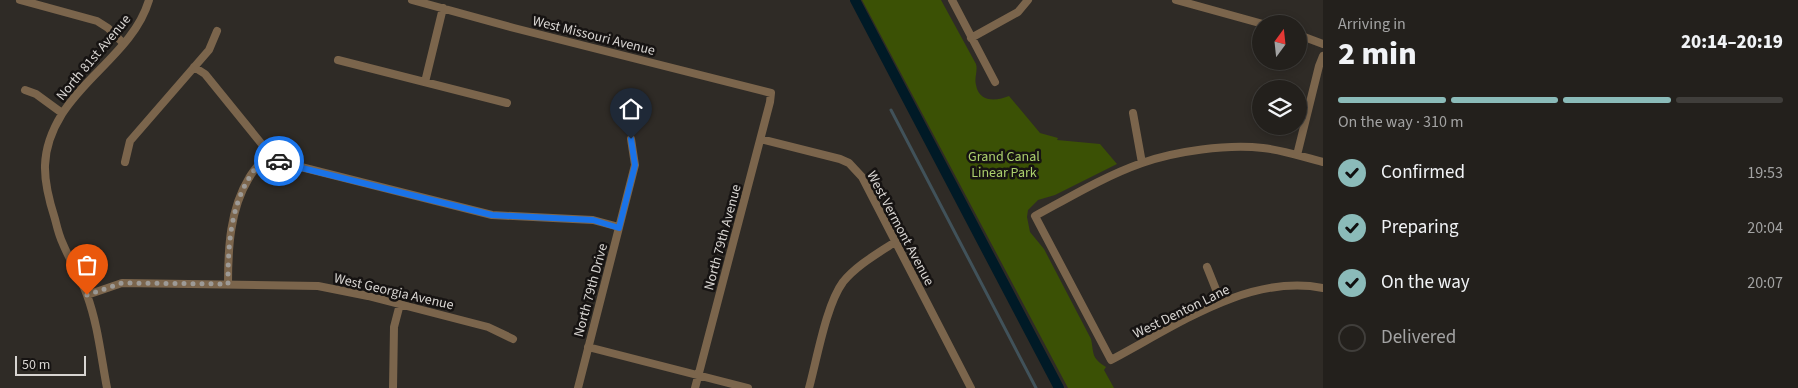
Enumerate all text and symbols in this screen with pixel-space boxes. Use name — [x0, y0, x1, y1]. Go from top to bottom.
street label: North 81st Avenue — [52, 10, 136, 105]
street label: West Missouri Avenue — [530, 11, 657, 61]
text: Arriving in — [1338, 13, 1406, 35]
north arrow — [1252, 15, 1308, 70]
map controls — [1252, 15, 1307, 135]
text: 20:14–20:19 — [1681, 29, 1783, 56]
text: 2 min — [1338, 31, 1417, 77]
button: layers — [1252, 80, 1307, 135]
pin — [610, 88, 652, 139]
icon: home — [617, 95, 645, 123]
text: On the way · 310 m — [1338, 111, 1463, 133]
courier — [254, 136, 304, 186]
icon: car — [265, 147, 293, 175]
park label: Grand Canal Linear Park — [968, 147, 1040, 183]
icon: check — [1338, 159, 1366, 187]
text: Confirmed — [1381, 159, 1465, 186]
text: 19:53 — [1747, 162, 1783, 184]
street label: West Vermont Avenue — [861, 168, 939, 289]
street label: North 79th Avenue — [699, 182, 747, 292]
icon: check — [1338, 214, 1366, 242]
text: Preparing — [1381, 214, 1459, 241]
text: 20:04 — [1747, 217, 1783, 239]
street label: North 79th Drive — [569, 241, 613, 339]
pin — [66, 244, 108, 295]
icon: bag — [73, 251, 101, 279]
street label: West Georgia Avenue — [332, 268, 456, 316]
icon: check — [1338, 269, 1366, 297]
text: On the way — [1381, 269, 1470, 296]
text: 20:07 — [1747, 272, 1783, 294]
street label: West Denton Lane — [1130, 280, 1233, 344]
text: Delivered — [1381, 324, 1456, 351]
scale bar — [15, 353, 86, 376]
text: 50 m — [22, 355, 50, 375]

